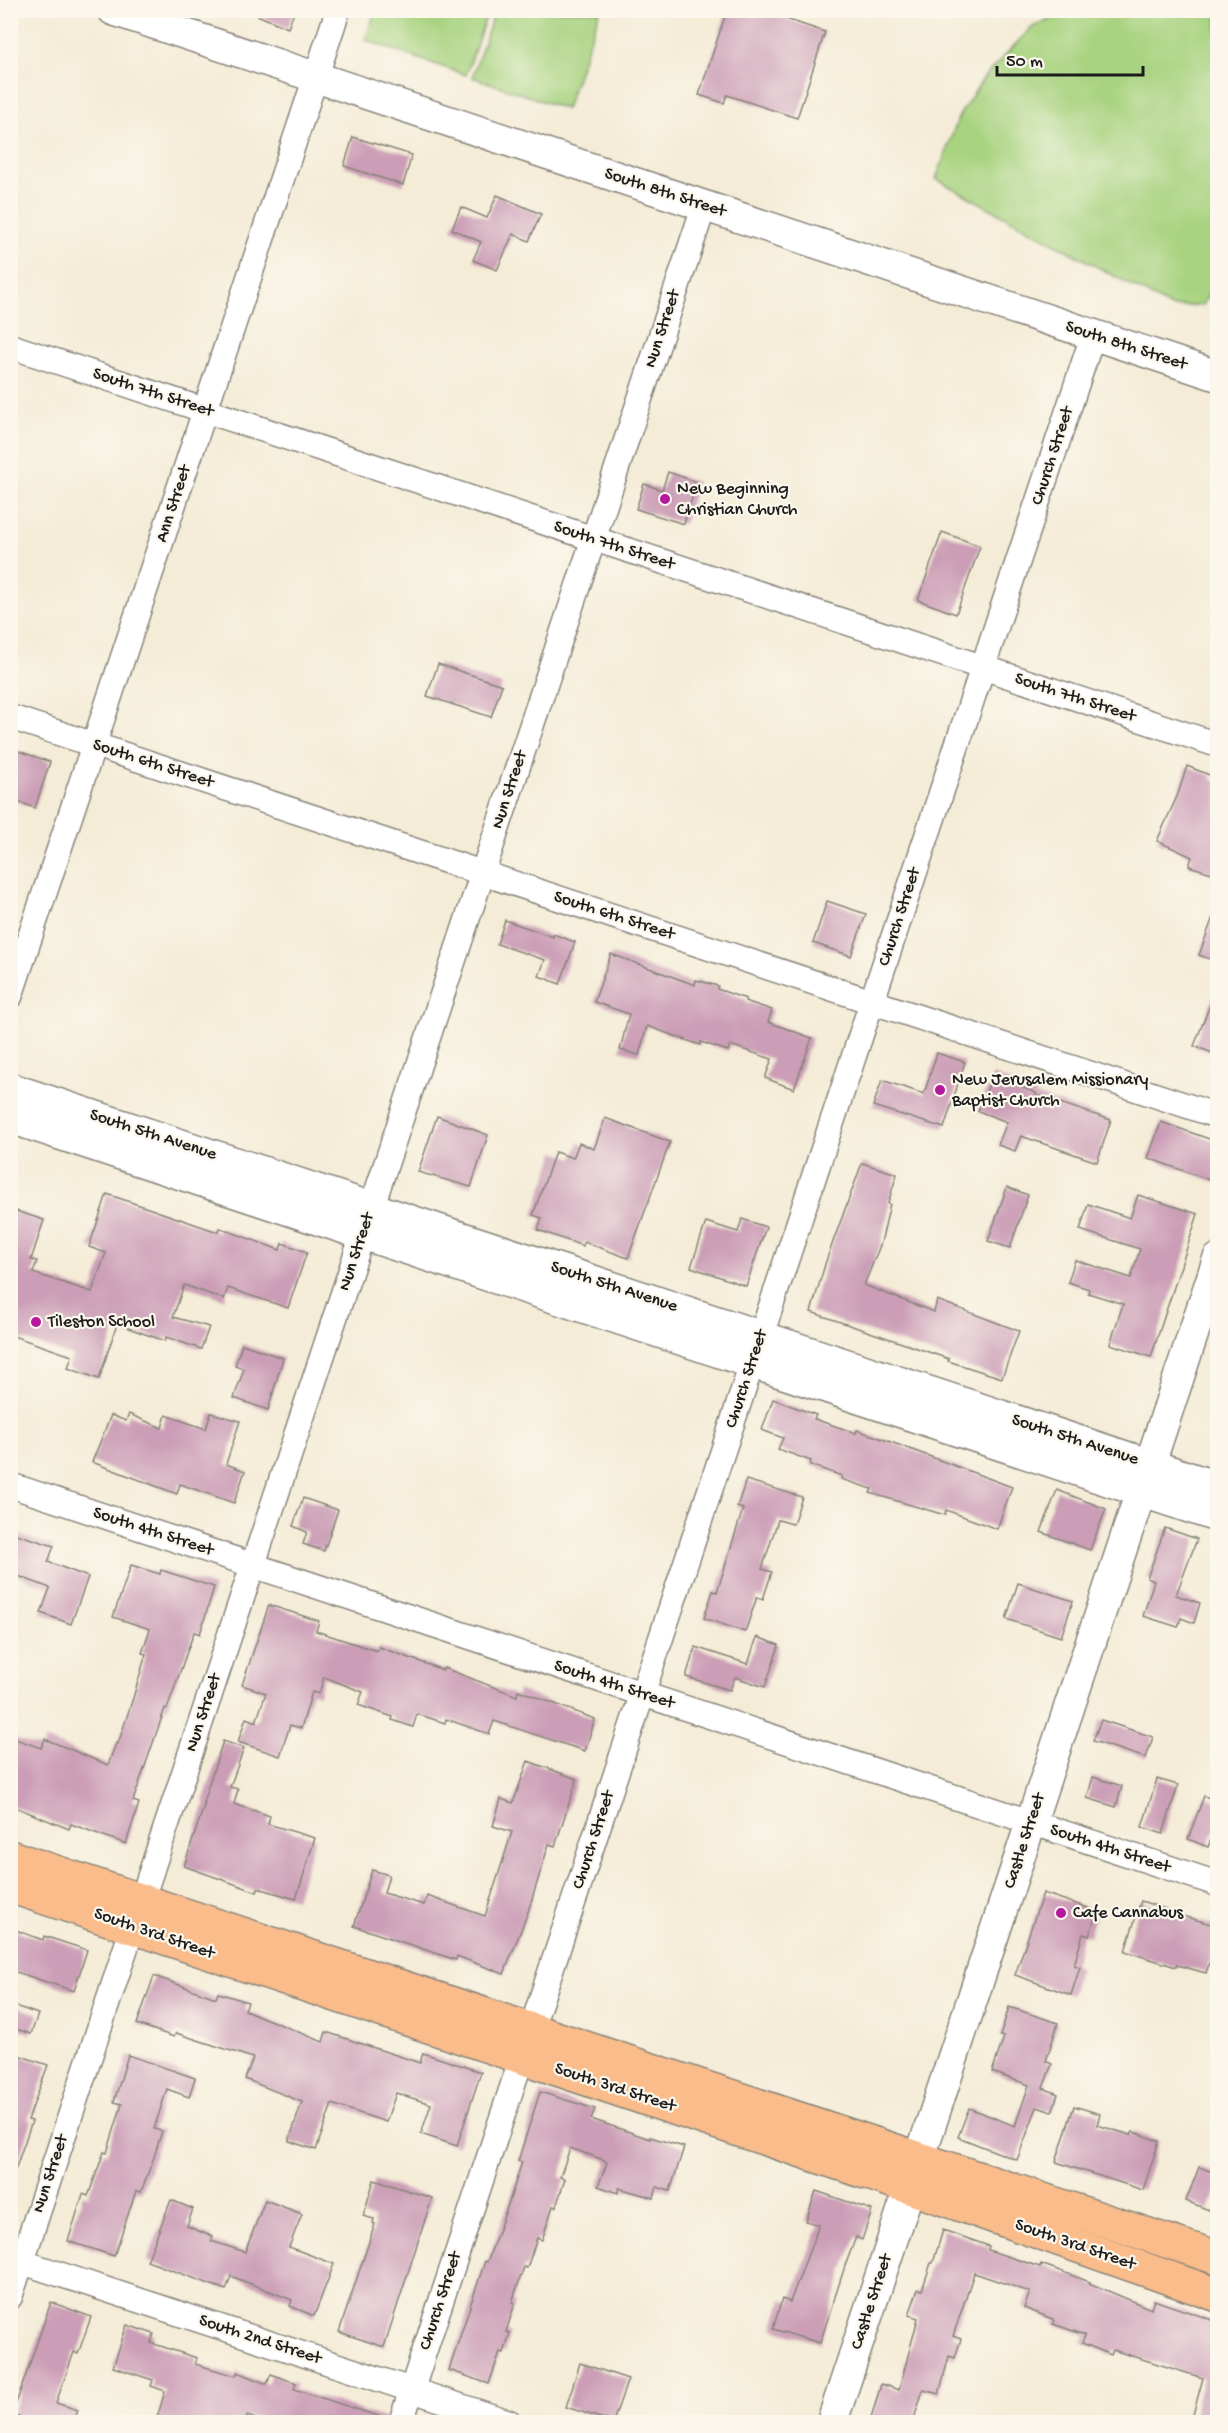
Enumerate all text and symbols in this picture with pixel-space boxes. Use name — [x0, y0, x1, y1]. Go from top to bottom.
scale bar — [997, 39, 1142, 77]
text: 50 m — [1006, 52, 1043, 73]
street label: South 8th Street — [602, 163, 730, 223]
street label: Nun Street — [640, 286, 686, 371]
street label: South 8th Street — [1063, 316, 1191, 376]
street label: South 7th Street — [90, 364, 218, 423]
street label: Church Street — [1027, 403, 1079, 508]
street label: Ann Street — [152, 461, 197, 545]
place label: New Beginning Christian Church — [677, 479, 798, 521]
marker: New Beginning Christian Church — [658, 492, 672, 506]
street label: South 7th Street — [551, 517, 679, 576]
street label: South 7th Street — [1012, 669, 1140, 728]
street label: South 6th Street — [90, 735, 218, 794]
street label: Nun Street — [487, 747, 533, 832]
street label: Church Street — [874, 864, 926, 969]
street label: South 6th Street — [551, 887, 679, 946]
place label: New Jerusalem Missionary Baptist Church — [951, 1070, 1149, 1112]
marker: New Jerusalem Missionary Baptist Church — [933, 1083, 947, 1097]
street label: South 5th Avenue — [87, 1105, 220, 1166]
street label: Nun Street — [334, 1209, 380, 1294]
street label: South 5th Avenue — [548, 1257, 681, 1318]
place label: Tileston School — [47, 1312, 155, 1333]
marker: Tileston School — [29, 1315, 43, 1329]
street label: Church Street — [721, 1326, 773, 1431]
street label: South 5th Avenue — [1009, 1410, 1142, 1471]
street label: South 4th Street — [90, 1503, 217, 1562]
street label: South 4th Street — [551, 1656, 678, 1715]
street label: Nun Street — [181, 1670, 227, 1755]
street label: Church Street — [568, 1787, 620, 1892]
street label: Castle Street — [1000, 1789, 1051, 1891]
street label: South 4th Street — [1047, 1820, 1174, 1879]
place label: Cafe Cannabus — [1073, 1903, 1185, 1924]
street label: South 3rd Street — [91, 1904, 219, 1965]
marker: Cafe Cannabus — [1054, 1906, 1068, 1920]
street label: South 3rd Street — [552, 2059, 680, 2118]
street label: Nun Street — [28, 2131, 74, 2216]
street label: South 3rd Street — [1012, 2215, 1140, 2276]
street label: Church Street — [415, 2248, 467, 2353]
street label: Castle Street — [847, 2250, 898, 2352]
street label: South 2nd Street — [196, 2310, 325, 2370]

